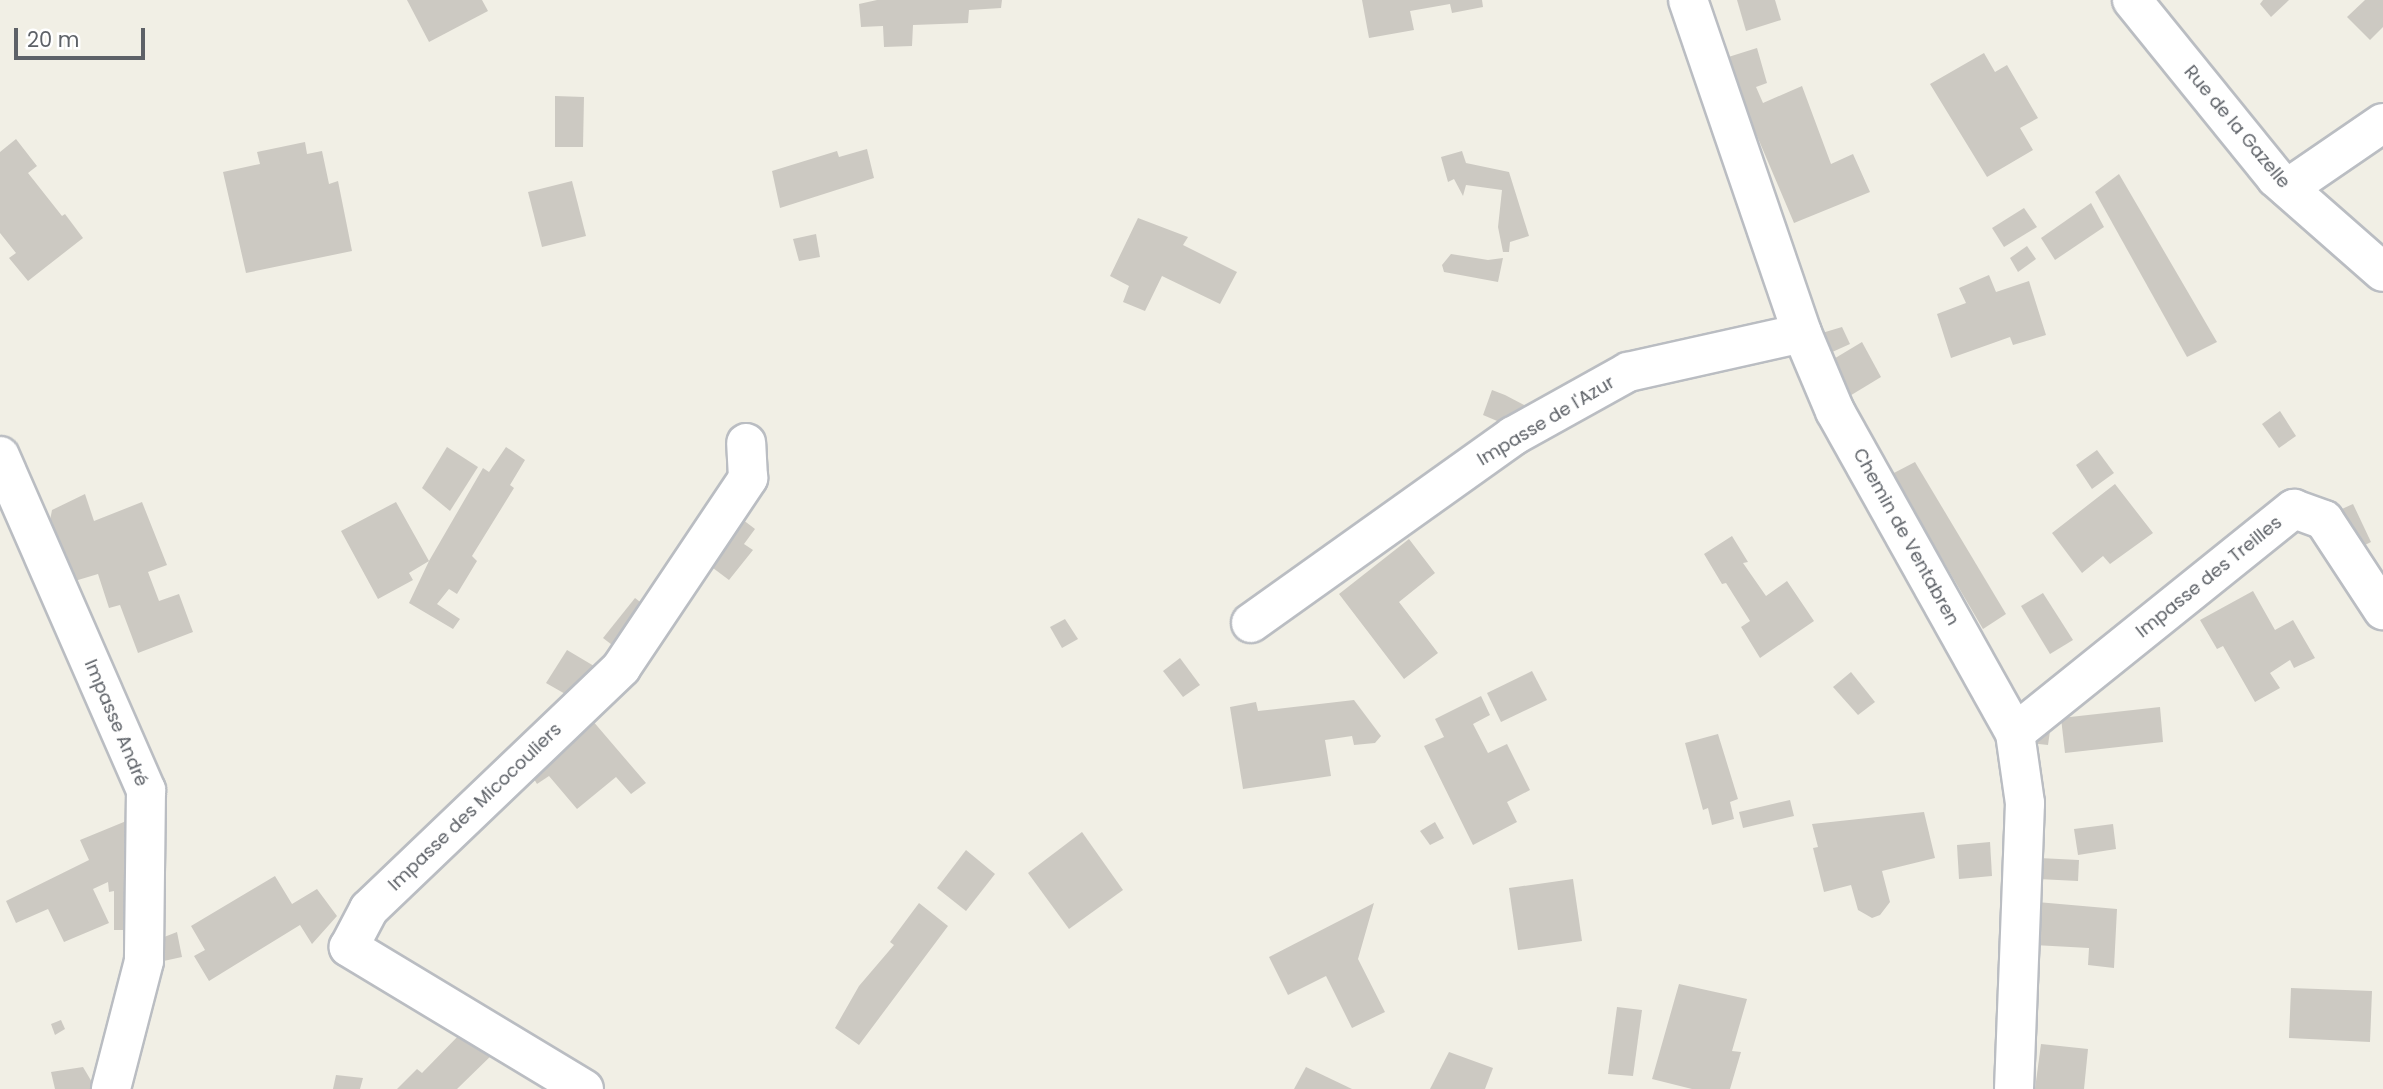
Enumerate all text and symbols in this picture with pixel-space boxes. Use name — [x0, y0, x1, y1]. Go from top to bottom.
scale bar — [18, 14, 149, 58]
text: 20 m — [27, 25, 80, 54]
street label: Rue de la Gazelle — [2179, 61, 2295, 193]
street label: Impasse de l'Azur — [1474, 372, 1618, 470]
street label: Chemin de Ventabren — [1848, 445, 1964, 629]
street label: Impasse des Treilles — [2132, 512, 2286, 642]
street label: Impasse André — [80, 656, 152, 790]
street label: Impasse des Micocouliers — [384, 719, 566, 895]

